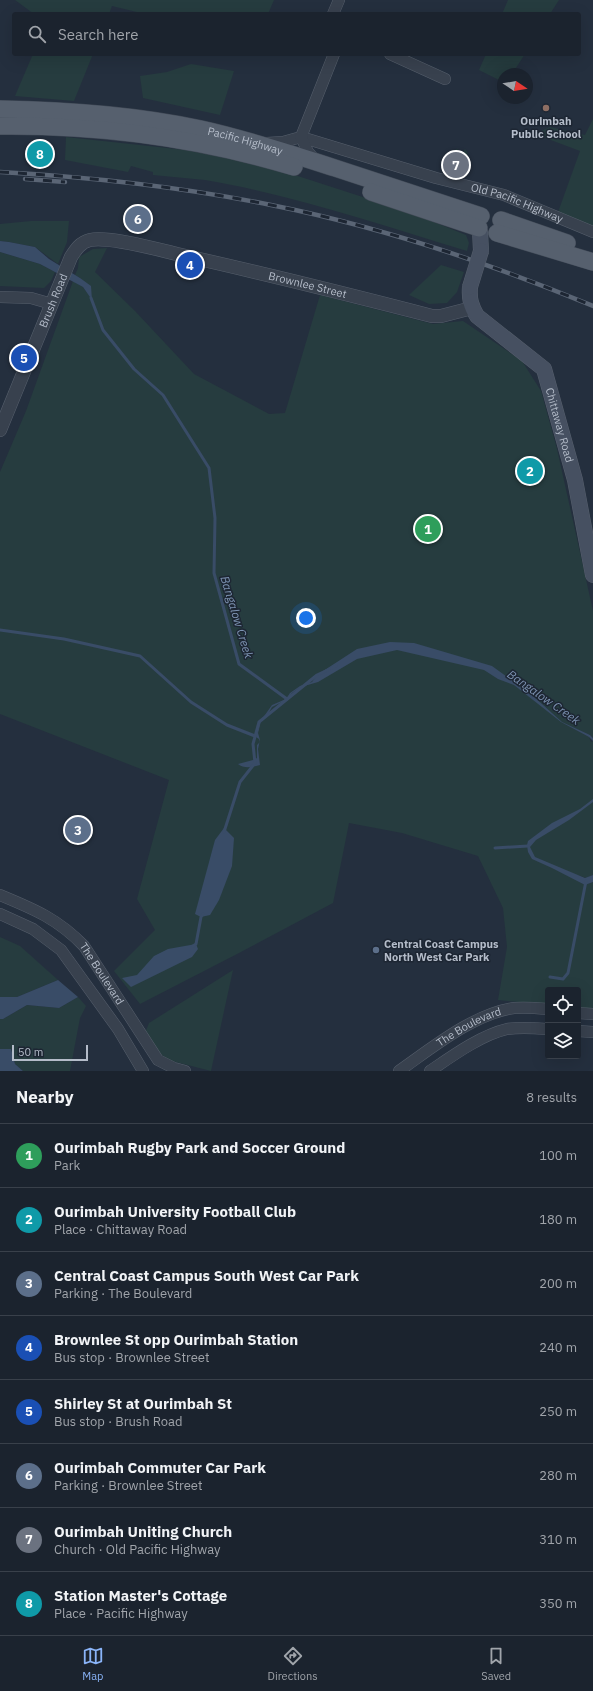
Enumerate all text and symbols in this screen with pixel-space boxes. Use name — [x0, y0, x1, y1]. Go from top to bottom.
search box — [12, 12, 581, 56]
icon: search — [26, 23, 48, 45]
text: Search here — [58, 25, 138, 44]
north arrow — [497, 68, 533, 104]
marker: Ourimbah Public School — [541, 103, 551, 113]
place label: Ourimbah Public School — [511, 114, 582, 141]
street label: Pacific Highway — [206, 124, 285, 158]
pin: 8 — [27, 139, 53, 169]
pin: 7 — [443, 150, 469, 180]
street label: Old Pacific Highway — [470, 180, 566, 226]
pin: 6 — [125, 204, 151, 234]
pin: 4 — [177, 250, 203, 280]
street label: Brownlee Street — [267, 268, 348, 301]
street label: Brush Road — [36, 271, 70, 330]
pin: 5 — [11, 343, 37, 373]
street label: Chittaway Road — [543, 386, 577, 464]
pin: 2 — [517, 456, 543, 486]
pin: 1 — [415, 514, 441, 544]
water label: Bangalow Creek — [217, 574, 257, 661]
your location — [296, 608, 316, 628]
water label: Bangalow Creek — [505, 666, 584, 728]
pin: 3 — [65, 815, 91, 845]
place label: Central Coast Campus North West Car Park — [384, 937, 499, 964]
street label: The Boulevard — [77, 940, 127, 1007]
marker: Central Coast Campus North West Car Park — [371, 945, 381, 955]
map controls — [545, 987, 581, 1059]
button: locate — [545, 987, 581, 1023]
street label: The Boulevard — [434, 1004, 503, 1049]
button: layers — [545, 1023, 581, 1059]
scale bar — [12, 1043, 88, 1062]
text: 50 m — [18, 1045, 43, 1059]
text: Nearby — [16, 1086, 74, 1108]
text: 8 results — [526, 1089, 577, 1106]
text: Ourimbah Rugby Park and Soccer Ground — [54, 1138, 345, 1157]
text: 1 — [25, 1147, 33, 1164]
text: 100 m — [539, 1147, 577, 1164]
text: Park — [54, 1157, 80, 1174]
text: Ourimbah University Football Club — [54, 1202, 296, 1221]
text: 2 — [25, 1211, 33, 1228]
text: 180 m — [539, 1211, 577, 1228]
text: Place · Chittaway Road — [54, 1221, 187, 1238]
text: Central Coast Campus South West Car Park — [54, 1266, 359, 1285]
text: 3 — [25, 1275, 33, 1292]
text: 200 m — [539, 1275, 577, 1292]
text: Parking · The Boulevard — [54, 1285, 192, 1302]
text: Brownlee St opp Ourimbah Station — [54, 1330, 298, 1349]
text: 4 — [25, 1339, 33, 1356]
text: 240 m — [539, 1339, 577, 1356]
text: Bus stop · Brownlee Street — [54, 1349, 210, 1366]
text: Shirley St at Ourimbah St — [54, 1394, 232, 1413]
text: 5 — [25, 1403, 33, 1420]
text: 250 m — [539, 1403, 577, 1420]
text: Bus stop · Brush Road — [54, 1413, 183, 1430]
text: Ourimbah Commuter Car Park — [54, 1458, 266, 1477]
text: 6 — [25, 1467, 33, 1484]
text: 280 m — [539, 1467, 577, 1484]
text: Parking · Brownlee Street — [54, 1477, 203, 1494]
text: Ourimbah Uniting Church — [54, 1522, 232, 1541]
text: 7 — [25, 1531, 33, 1548]
text: 310 m — [539, 1531, 577, 1548]
text: Church · Old Pacific Highway — [54, 1541, 221, 1558]
text: Station Master's Cottage — [54, 1586, 227, 1605]
text: 8 — [25, 1595, 33, 1612]
text: 350 m — [539, 1595, 577, 1612]
text: Place · Pacific Highway — [54, 1605, 188, 1622]
tab: Map — [82, 1645, 104, 1683]
tab: Directions — [268, 1645, 318, 1683]
tab: Saved — [481, 1645, 511, 1683]

